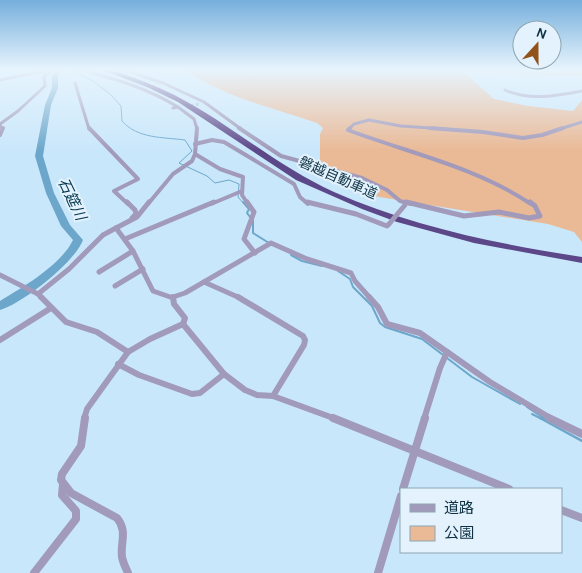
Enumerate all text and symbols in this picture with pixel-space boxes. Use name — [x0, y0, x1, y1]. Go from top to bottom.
north arrow — [512, 20, 562, 70]
text: N — [534, 24, 549, 43]
street label: 磐越自動車道 — [296, 153, 380, 203]
water label: 石筵川 — [54, 175, 91, 225]
legend — [400, 488, 562, 553]
text: 道路 — [444, 499, 474, 517]
text: 公園 — [444, 524, 474, 542]

